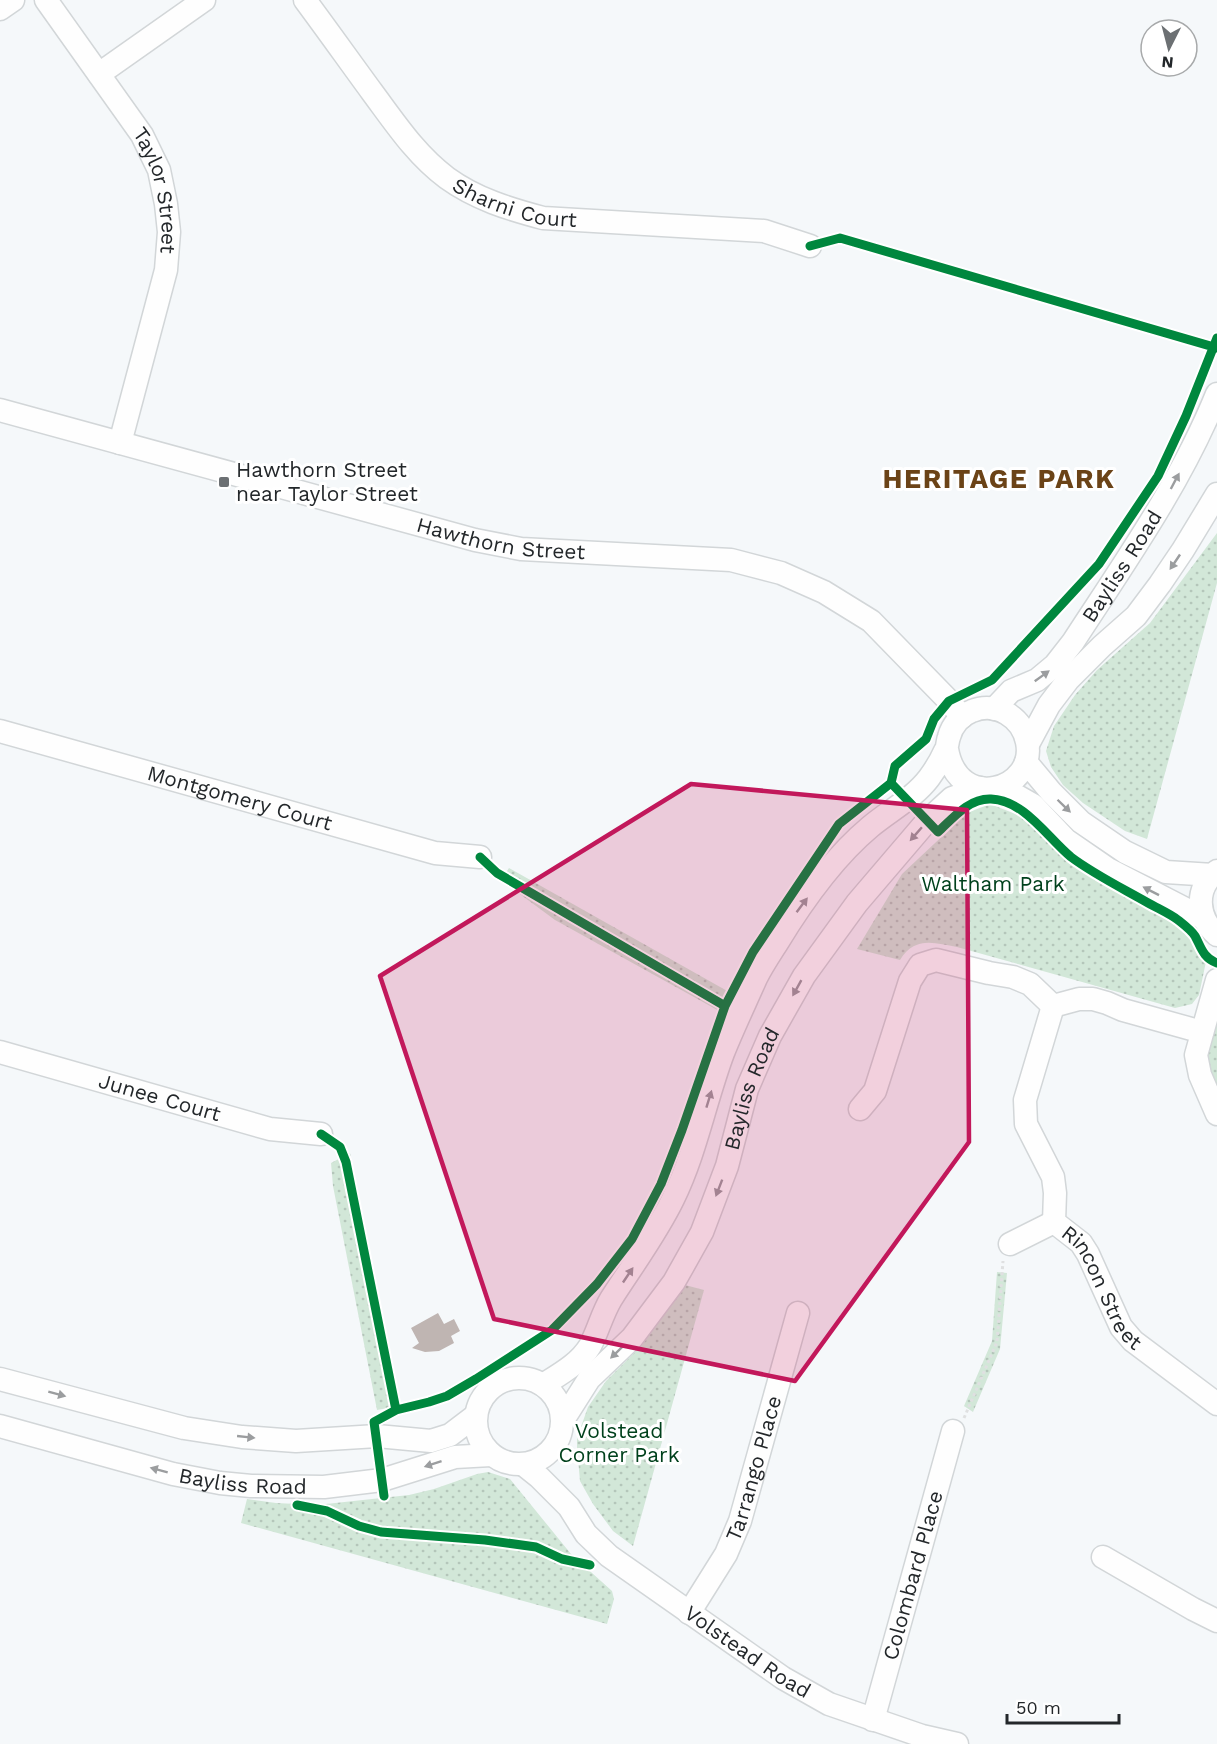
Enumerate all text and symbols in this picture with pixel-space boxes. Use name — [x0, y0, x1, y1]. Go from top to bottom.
north arrow — [1139, 18, 1199, 78]
text: N — [1161, 52, 1174, 72]
street label: Taylor Street — [128, 122, 182, 255]
street label: Sharni Court — [448, 172, 578, 232]
place label: Hawthorn Street near Taylor Street — [236, 457, 418, 506]
district label: HERITAGE PARK — [883, 463, 1115, 495]
one-way arrow — [1170, 472, 1180, 489]
marker: Hawthorn Street near Taylor Street — [217, 475, 231, 489]
street label: Bayliss Road — [1076, 505, 1167, 627]
street label: Hawthorn Street — [414, 512, 586, 564]
one-way arrow — [1170, 554, 1181, 570]
one-way arrow — [1034, 670, 1049, 682]
street label: Montgomery Court — [145, 760, 335, 836]
one-way arrow — [1057, 798, 1071, 812]
one-way arrow — [910, 826, 923, 841]
park label: Waltham Park — [921, 871, 1065, 896]
one-way arrow — [1143, 886, 1160, 896]
one-way arrow — [795, 897, 808, 913]
one-way arrow — [792, 979, 802, 996]
street label: Bayliss Road — [719, 1023, 784, 1153]
street label: Junee Court — [96, 1068, 224, 1126]
one-way arrow — [705, 1090, 714, 1108]
one-way arrow — [714, 1179, 724, 1197]
street label: Rincon Street — [1057, 1220, 1147, 1355]
one-way arrow — [622, 1267, 633, 1283]
one-way arrow — [611, 1344, 625, 1358]
one-way arrow — [47, 1389, 66, 1399]
street label: Tarrango Place — [720, 1393, 786, 1545]
park label: Volstead Corner Park — [558, 1418, 680, 1467]
one-way arrow — [237, 1432, 256, 1442]
one-way arrow — [424, 1459, 442, 1469]
street label: Bayliss Road — [177, 1462, 307, 1499]
one-way arrow — [150, 1464, 168, 1474]
street label: Colombard Place — [877, 1488, 948, 1663]
street label: Volstead Road — [680, 1600, 815, 1703]
scale bar — [1007, 1687, 1120, 1725]
text: 50 m — [1016, 1697, 1061, 1718]

